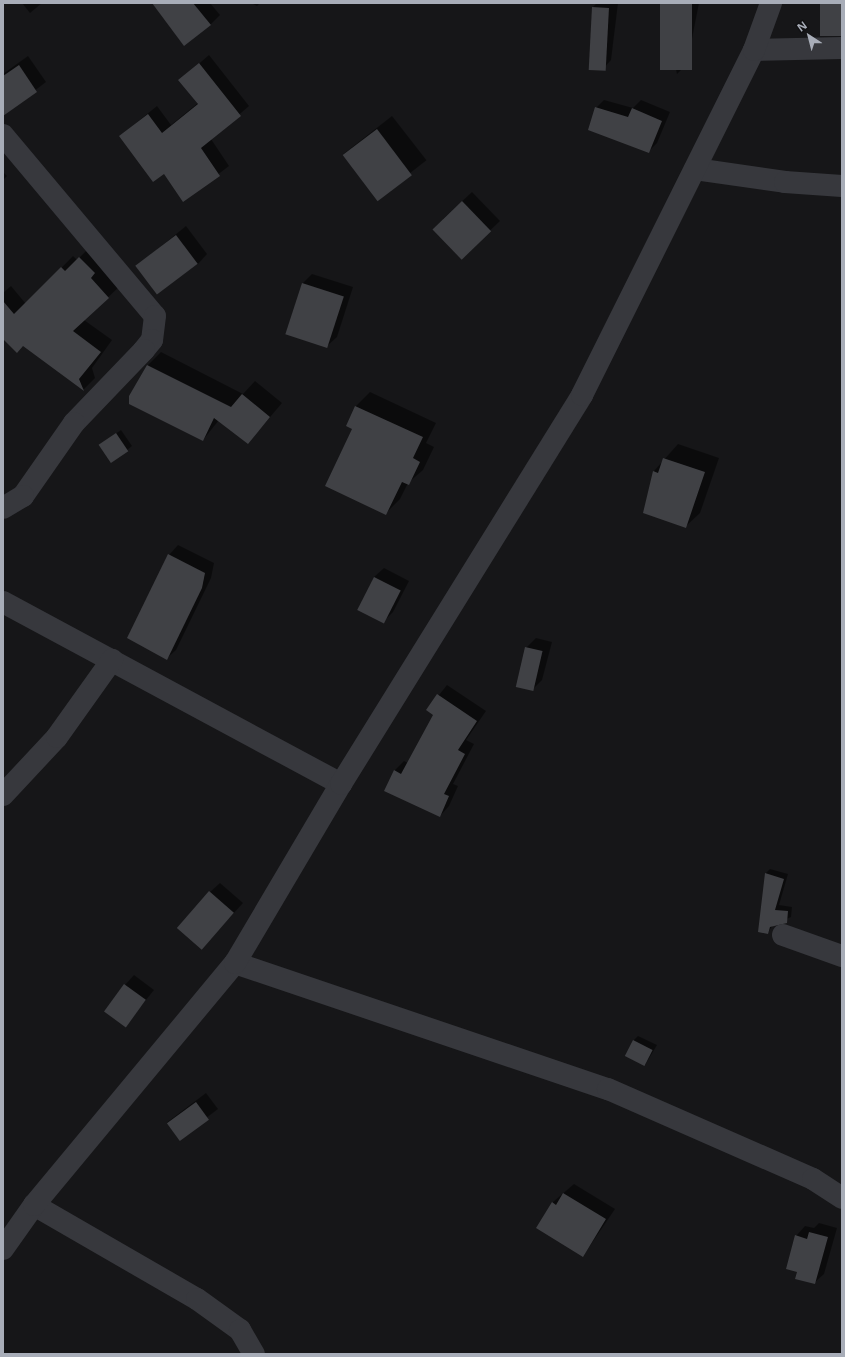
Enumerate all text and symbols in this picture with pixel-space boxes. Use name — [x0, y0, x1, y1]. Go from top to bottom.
north arrow — [789, 16, 829, 56]
text: N — [794, 17, 810, 35]

